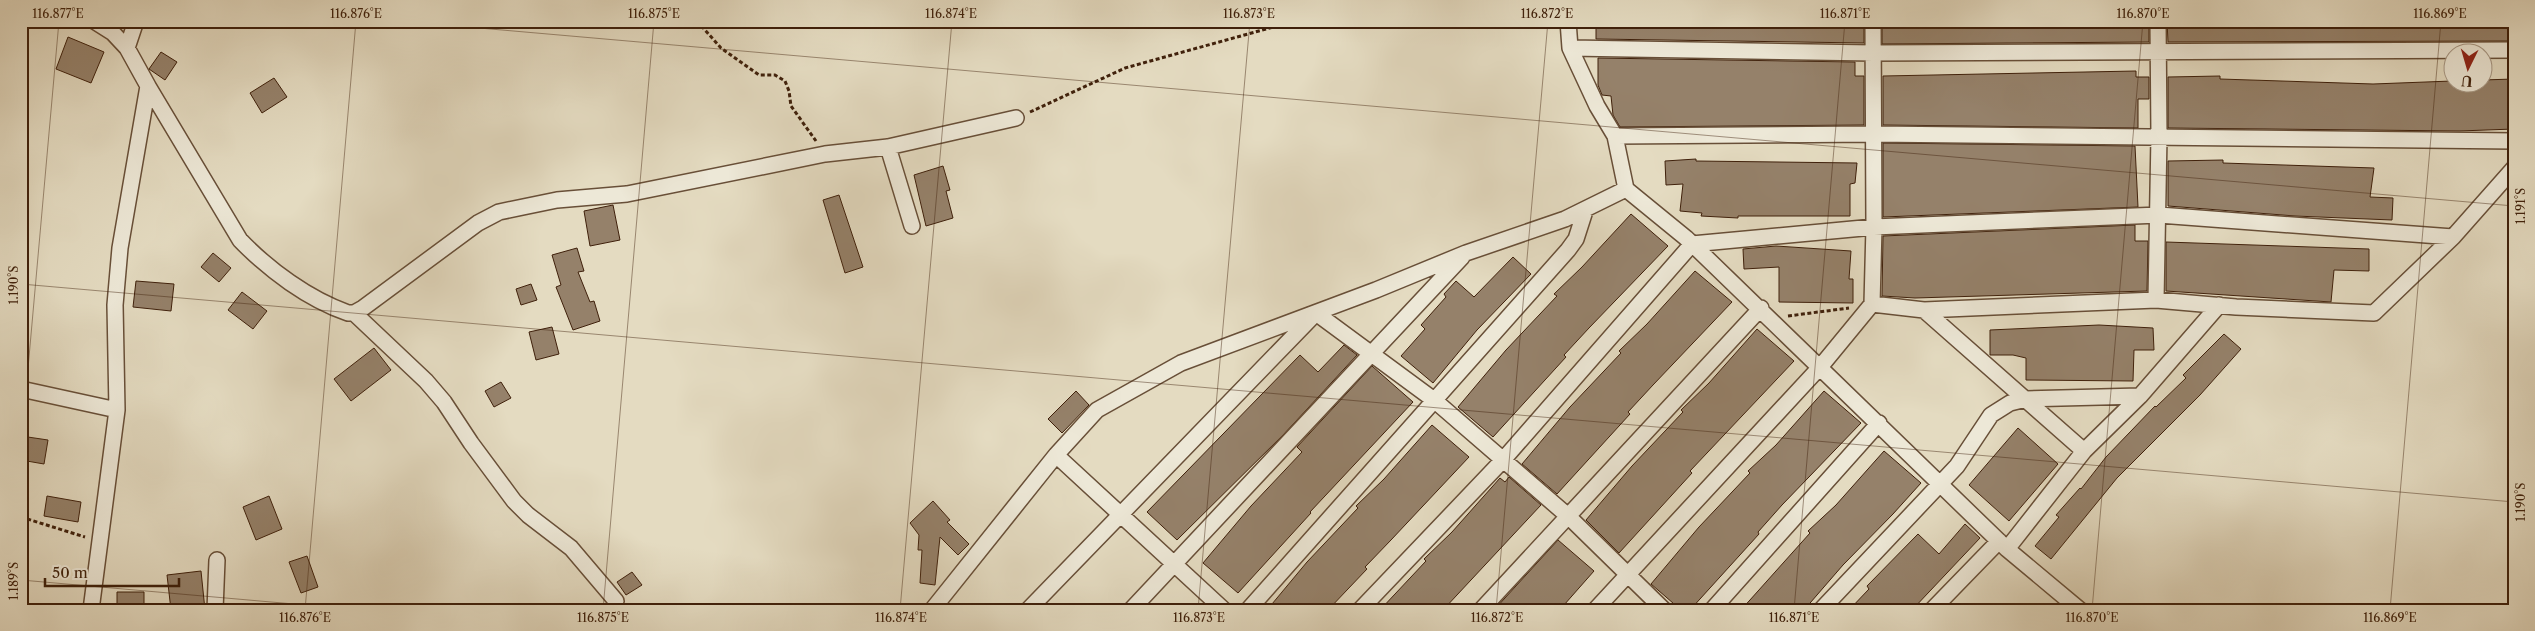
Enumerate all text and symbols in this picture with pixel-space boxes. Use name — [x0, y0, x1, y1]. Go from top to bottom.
text: 116.877°E — [32, 6, 84, 21]
text: 116.876°E — [330, 6, 382, 21]
text: 116.875°E — [628, 6, 680, 21]
text: 116.874°E — [925, 6, 977, 21]
text: 116.873°E — [1223, 6, 1275, 21]
text: 116.872°E — [1521, 6, 1573, 21]
text: 116.871°E — [1820, 6, 1870, 21]
text: 116.870°E — [2116, 6, 2170, 21]
text: 116.869°E — [2413, 6, 2467, 21]
north arrow — [2442, 42, 2492, 92]
text: U — [2460, 71, 2473, 90]
text: 1.191°S — [2513, 188, 2528, 224]
text: 1.190°S — [6, 265, 21, 305]
text: 1.190°S — [2513, 482, 2528, 522]
scale bar — [45, 556, 179, 588]
text: 1.189°S — [6, 562, 21, 600]
text: 50 m — [52, 563, 88, 582]
text: 116.876°E — [279, 610, 331, 625]
text: 116.875°E — [577, 610, 629, 625]
text: 116.874°E — [875, 610, 927, 625]
text: 116.873°E — [1173, 610, 1225, 625]
text: 116.872°E — [1471, 610, 1523, 625]
text: 116.871°E — [1769, 610, 1819, 625]
text: 116.870°E — [2065, 610, 2119, 625]
text: 116.869°E — [2363, 610, 2417, 625]

